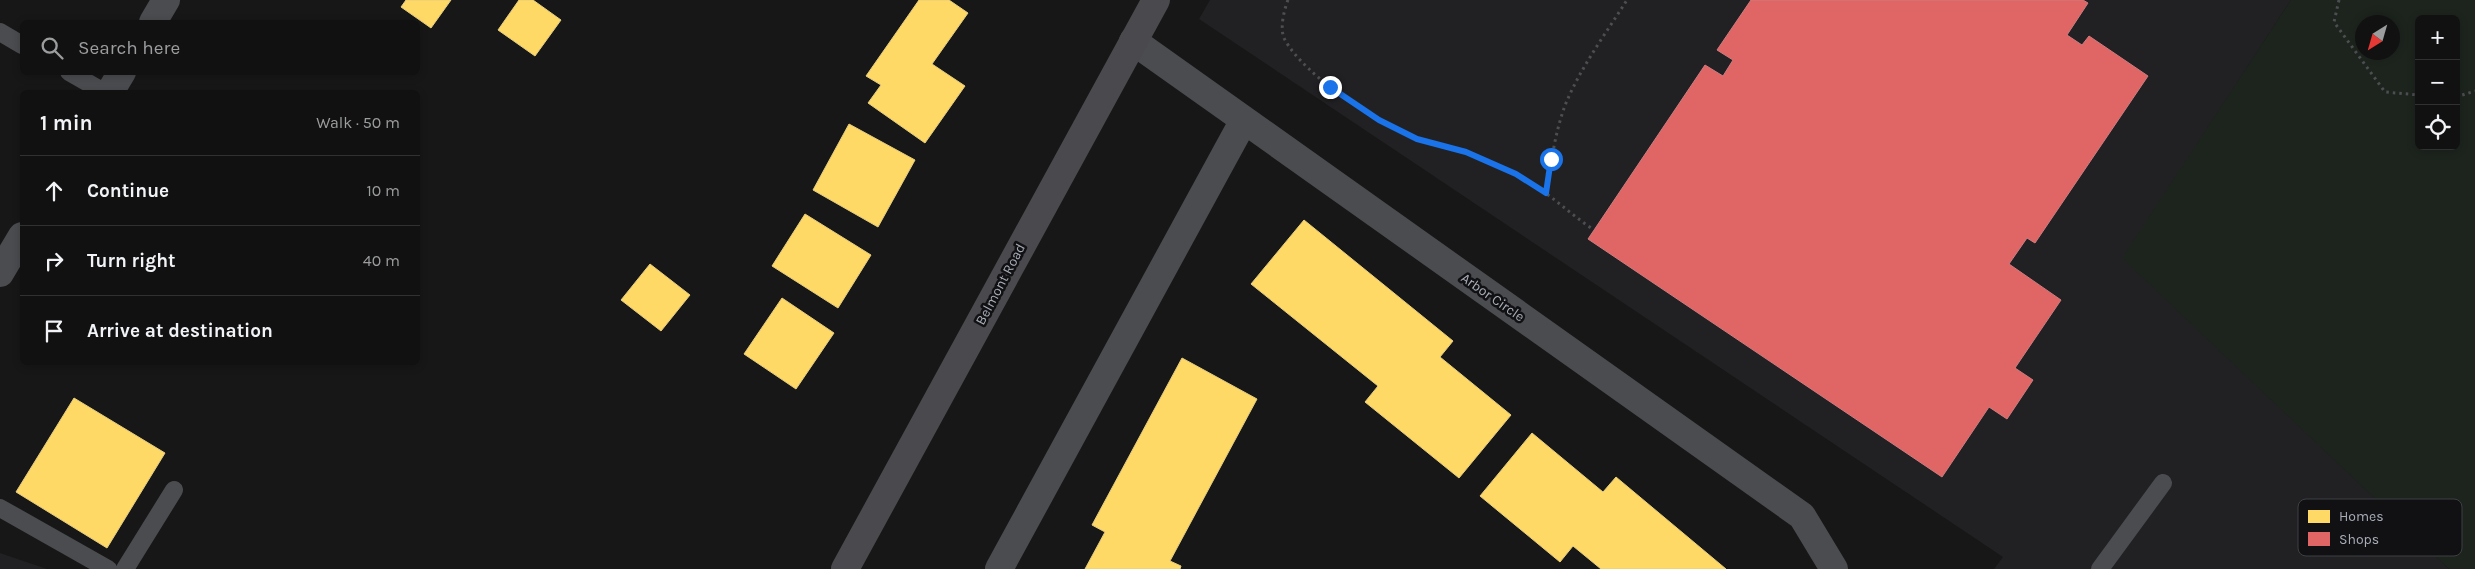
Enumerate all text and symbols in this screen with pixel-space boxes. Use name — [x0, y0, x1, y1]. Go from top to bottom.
north arrow — [2355, 15, 2400, 60]
map controls — [2415, 15, 2460, 150]
button: + — [2415, 15, 2460, 60]
search box — [20, 20, 420, 75]
icon: search — [38, 34, 66, 62]
text: Search here — [78, 37, 180, 59]
button: − — [2415, 60, 2460, 105]
route end — [1319, 76, 1342, 99]
button: locate — [2415, 105, 2460, 150]
text: 1 min — [40, 111, 93, 135]
text: Walk · 50 m — [316, 113, 400, 132]
route start — [1540, 148, 1563, 171]
icon: ahead — [40, 177, 68, 205]
text: Continue — [87, 180, 169, 202]
text: 10 m — [366, 181, 400, 200]
street label: Belmont Road — [972, 241, 1029, 328]
icon: right — [40, 247, 68, 275]
text: Turn right — [87, 250, 176, 272]
text: 40 m — [363, 251, 400, 270]
street label: Arbor Circle — [1458, 269, 1528, 325]
icon: arrive — [40, 317, 68, 345]
text: Arrive at destination — [87, 320, 273, 342]
legend — [2298, 499, 2462, 556]
text: Homes — [2339, 508, 2384, 525]
text: Shops — [2339, 531, 2379, 548]

